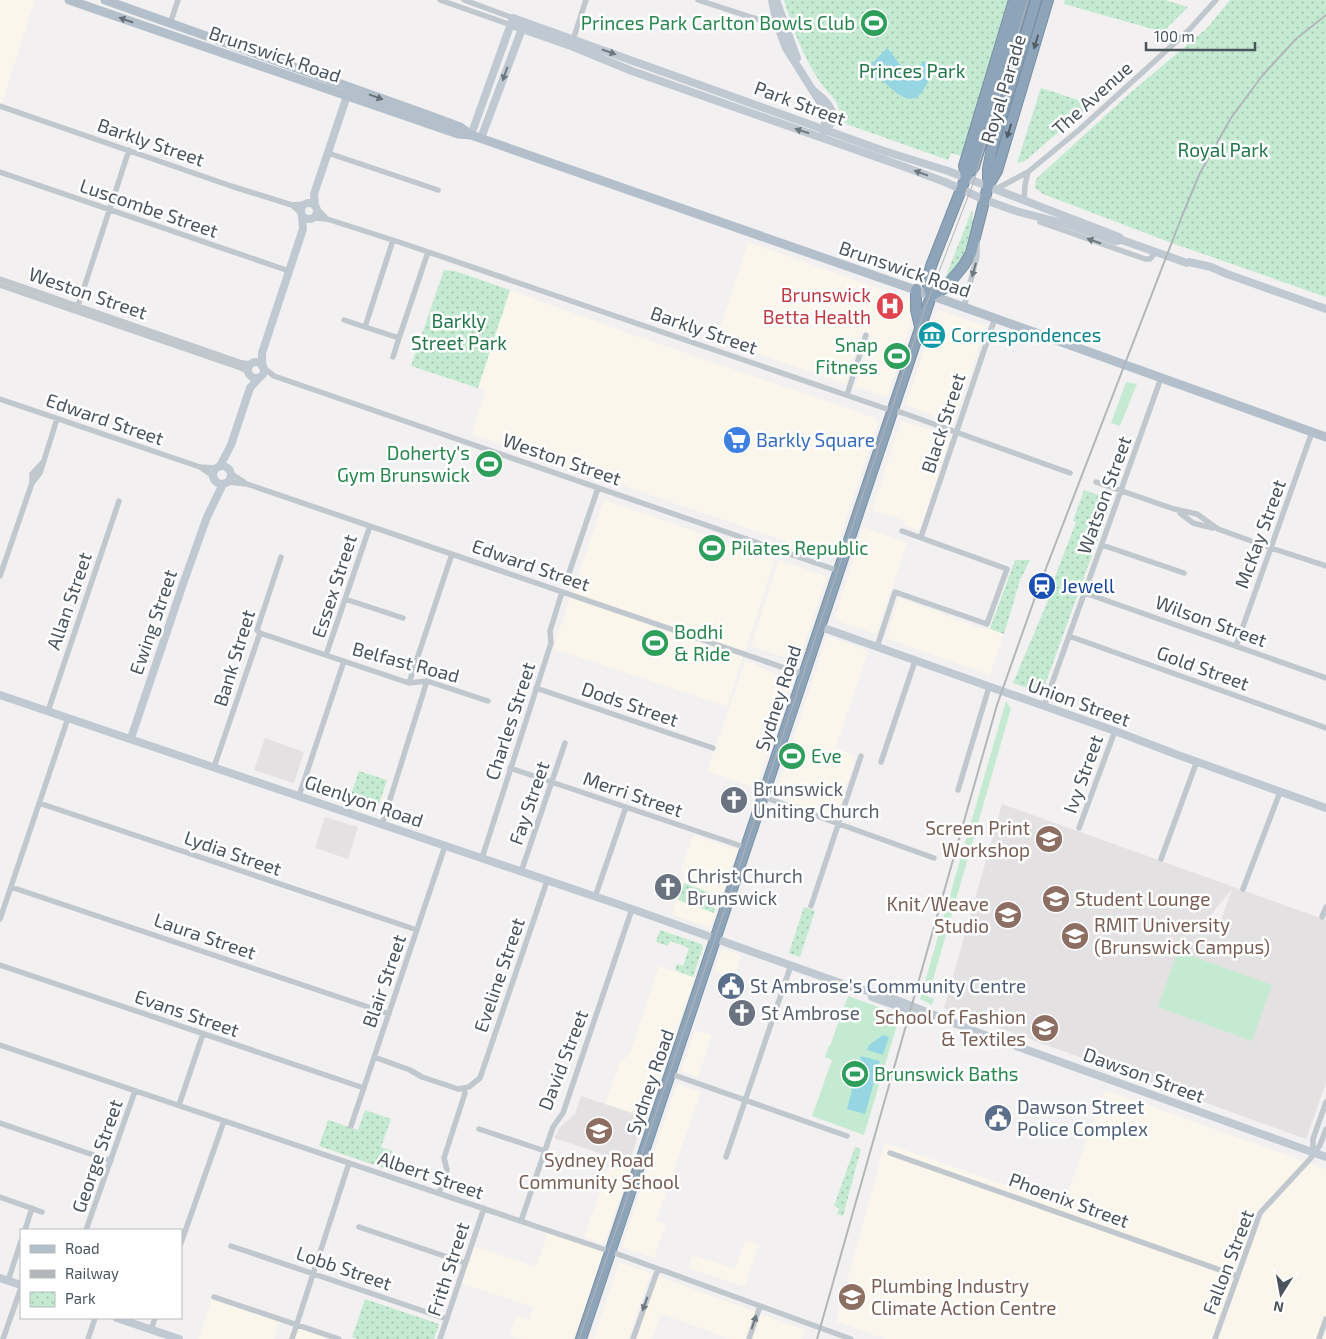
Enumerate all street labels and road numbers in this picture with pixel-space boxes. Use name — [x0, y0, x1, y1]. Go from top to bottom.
street label: Brunswick Road — [206, 20, 344, 87]
street label: Royal Parade — [975, 32, 1030, 146]
street label: The Avenue — [1047, 56, 1136, 140]
street label: Park Street — [751, 75, 849, 130]
street label: Barkly Street — [95, 113, 208, 171]
street label: Luscombe Street — [77, 173, 221, 242]
street label: Brunswick Road — [836, 235, 974, 302]
street label: Weston Street — [26, 262, 150, 324]
street label: Barkly Street — [648, 301, 761, 359]
street label: Black Street — [916, 370, 969, 476]
street label: Edward Street — [43, 388, 167, 449]
street label: Weston Street — [500, 428, 624, 490]
street label: Watson Street — [1072, 433, 1136, 557]
street label: McKay Street — [1229, 476, 1290, 591]
street label: Essex Street — [306, 531, 361, 640]
street label: Edward Street — [469, 534, 593, 595]
street label: Allan Street — [41, 549, 96, 653]
street label: Ewing Street — [124, 566, 181, 677]
street label: Wilson Street — [1152, 590, 1270, 651]
street label: Bank Street — [208, 607, 259, 709]
street label: Belfast Road — [350, 636, 462, 687]
street label: Gold Street — [1154, 640, 1252, 695]
street label: Sydney Road — [750, 642, 805, 754]
street label: Charles Street — [480, 659, 539, 783]
street label: Union Street — [1025, 672, 1134, 731]
street label: Dods Street — [579, 676, 682, 731]
street label: Ivy Street — [1058, 731, 1107, 816]
street label: Fay Street — [504, 758, 554, 848]
street label: Merri Street — [580, 766, 686, 821]
street label: Glenlyon Road — [302, 769, 426, 832]
street label: Lydia Street — [181, 825, 285, 880]
street label: Laura Street — [151, 907, 259, 964]
street label: Eveline Street — [468, 915, 529, 1035]
street label: Blair Street — [357, 931, 410, 1030]
street label: Evans Street — [132, 984, 242, 1041]
street label: David Street — [533, 1006, 592, 1113]
street label: Sydney Road — [621, 1026, 678, 1138]
street label: Dawson Street — [1080, 1042, 1208, 1107]
street label: George Street — [66, 1096, 127, 1215]
street label: Albert Street — [375, 1146, 487, 1203]
street label: Phoenix Street — [1006, 1167, 1132, 1232]
street label: Fallon Street — [1197, 1206, 1258, 1317]
street label: Frith Street — [422, 1219, 474, 1319]
street label: Lobb Street — [294, 1241, 395, 1295]

